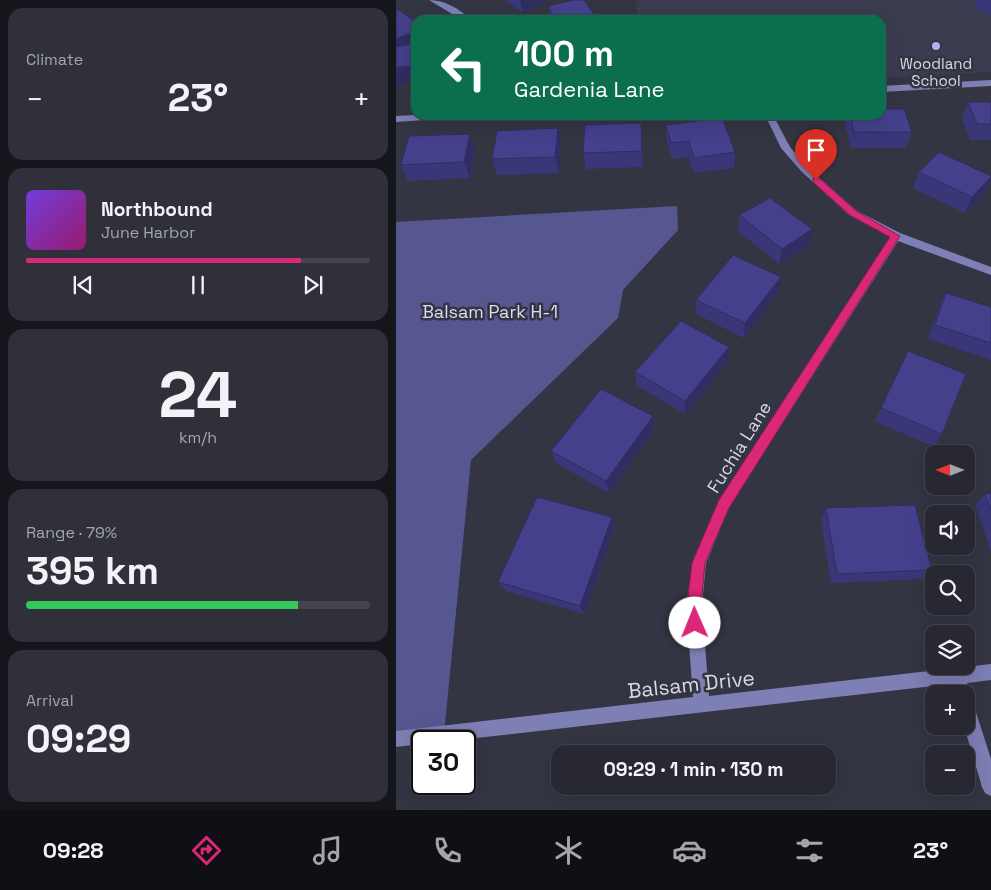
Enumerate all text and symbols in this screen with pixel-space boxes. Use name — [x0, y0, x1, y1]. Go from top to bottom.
text: 100 m — [514, 32, 614, 76]
icon: left — [431, 35, 496, 100]
marker: Woodland School — [930, 40, 942, 52]
text: Climate — [26, 49, 83, 70]
place label: Woodland School — [900, 54, 972, 90]
text: 23° — [168, 74, 228, 122]
text: Gardenia Lane — [514, 75, 665, 103]
text: − — [26, 81, 43, 117]
text: + — [353, 81, 370, 117]
pin — [795, 129, 837, 180]
icon: arrive — [802, 136, 830, 164]
text: Northbound — [101, 197, 213, 222]
text: June Harbor — [101, 222, 195, 243]
icon: previous — [69, 271, 97, 299]
icon: pause — [184, 271, 212, 299]
icon: next — [299, 271, 327, 299]
park label: Balsam Park H-1 — [422, 300, 558, 323]
text: 24 — [159, 353, 237, 436]
street label: Fuchia Lane — [702, 397, 776, 497]
text: km/h — [179, 427, 217, 448]
north arrow — [925, 445, 975, 495]
map controls — [925, 445, 975, 795]
button: sound — [925, 505, 975, 555]
text: Range · 79% — [26, 522, 117, 543]
text: 395 km — [26, 547, 159, 595]
button: search — [925, 565, 975, 615]
position arrow — [668, 596, 720, 648]
button: layers — [925, 625, 975, 675]
street label: Balsam Drive — [626, 664, 756, 704]
button: + — [925, 685, 975, 735]
text: Arrival — [26, 690, 74, 711]
text: 09:29 — [26, 715, 131, 763]
speed limit sign: 30 — [411, 730, 476, 795]
button: − — [925, 745, 975, 795]
text: 09:29 · 1 min · 130 m — [603, 757, 784, 782]
icon: directions — [189, 833, 224, 868]
icon: music — [310, 833, 345, 868]
icon: phone — [430, 833, 465, 868]
icon: climate — [551, 833, 586, 868]
icon: car — [672, 833, 707, 868]
icon: filters — [792, 833, 827, 868]
text: 09:28 — [43, 836, 104, 864]
text: 23° — [913, 836, 948, 864]

